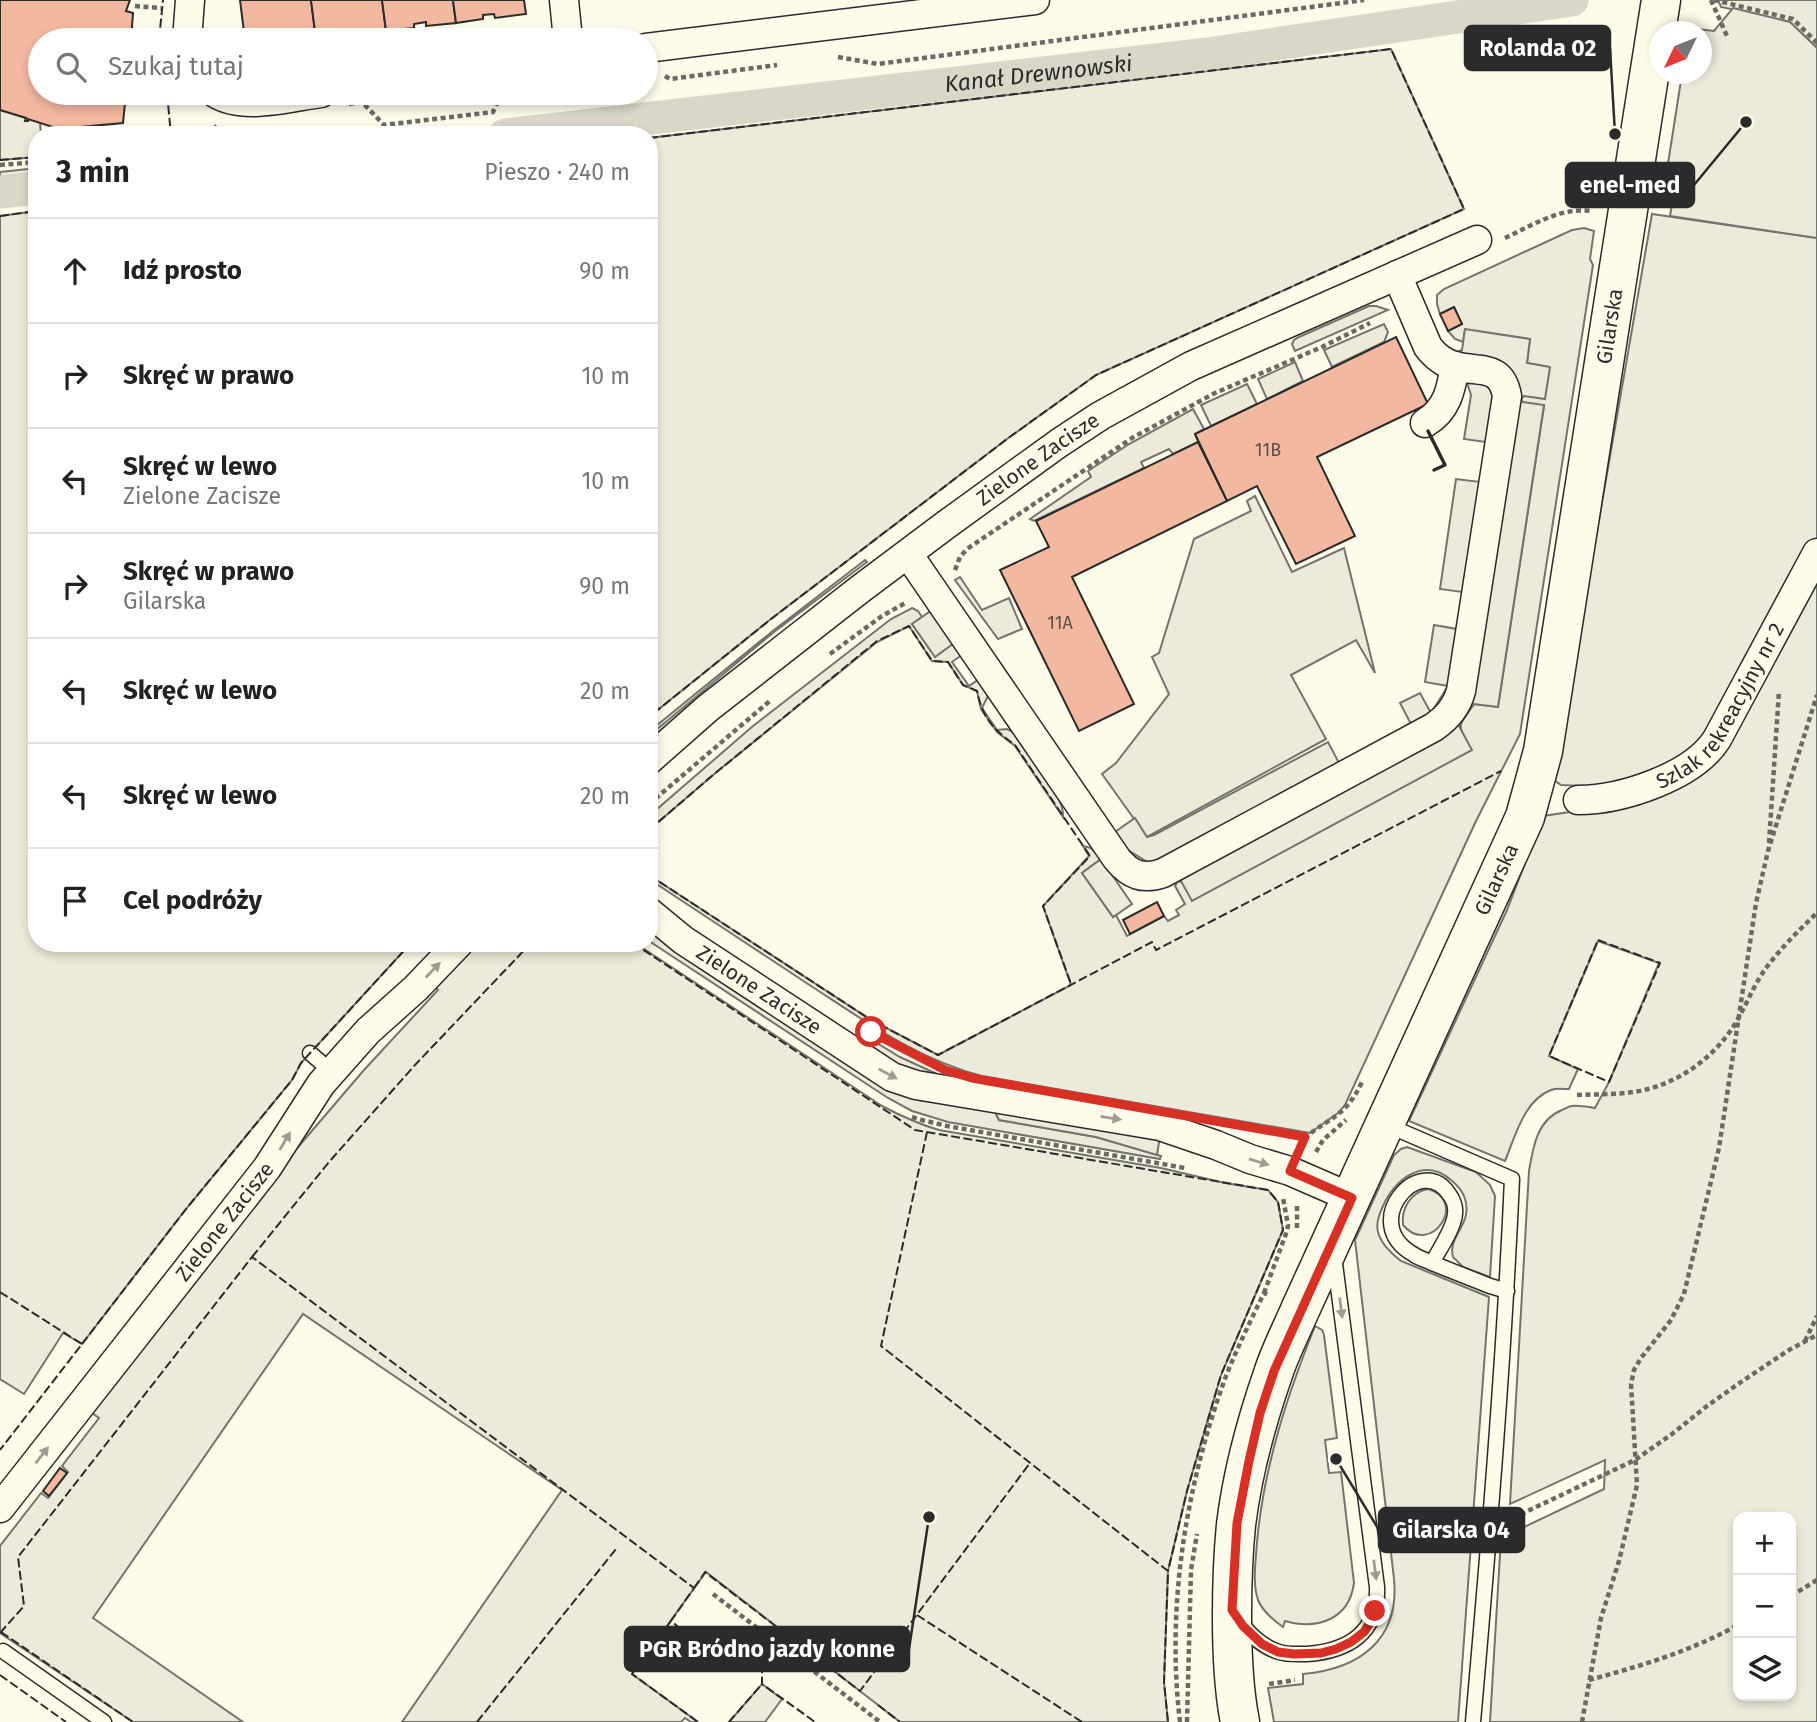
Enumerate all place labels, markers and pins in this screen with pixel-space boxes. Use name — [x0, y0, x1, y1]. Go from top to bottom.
callout: Rolanda 02 — [1465, 26, 1610, 70]
callout: enel-med — [1566, 163, 1694, 207]
callout: Gilarska 04 — [1379, 1508, 1524, 1552]
callout: PGR Bródno jazdy konne — [625, 1627, 909, 1671]

